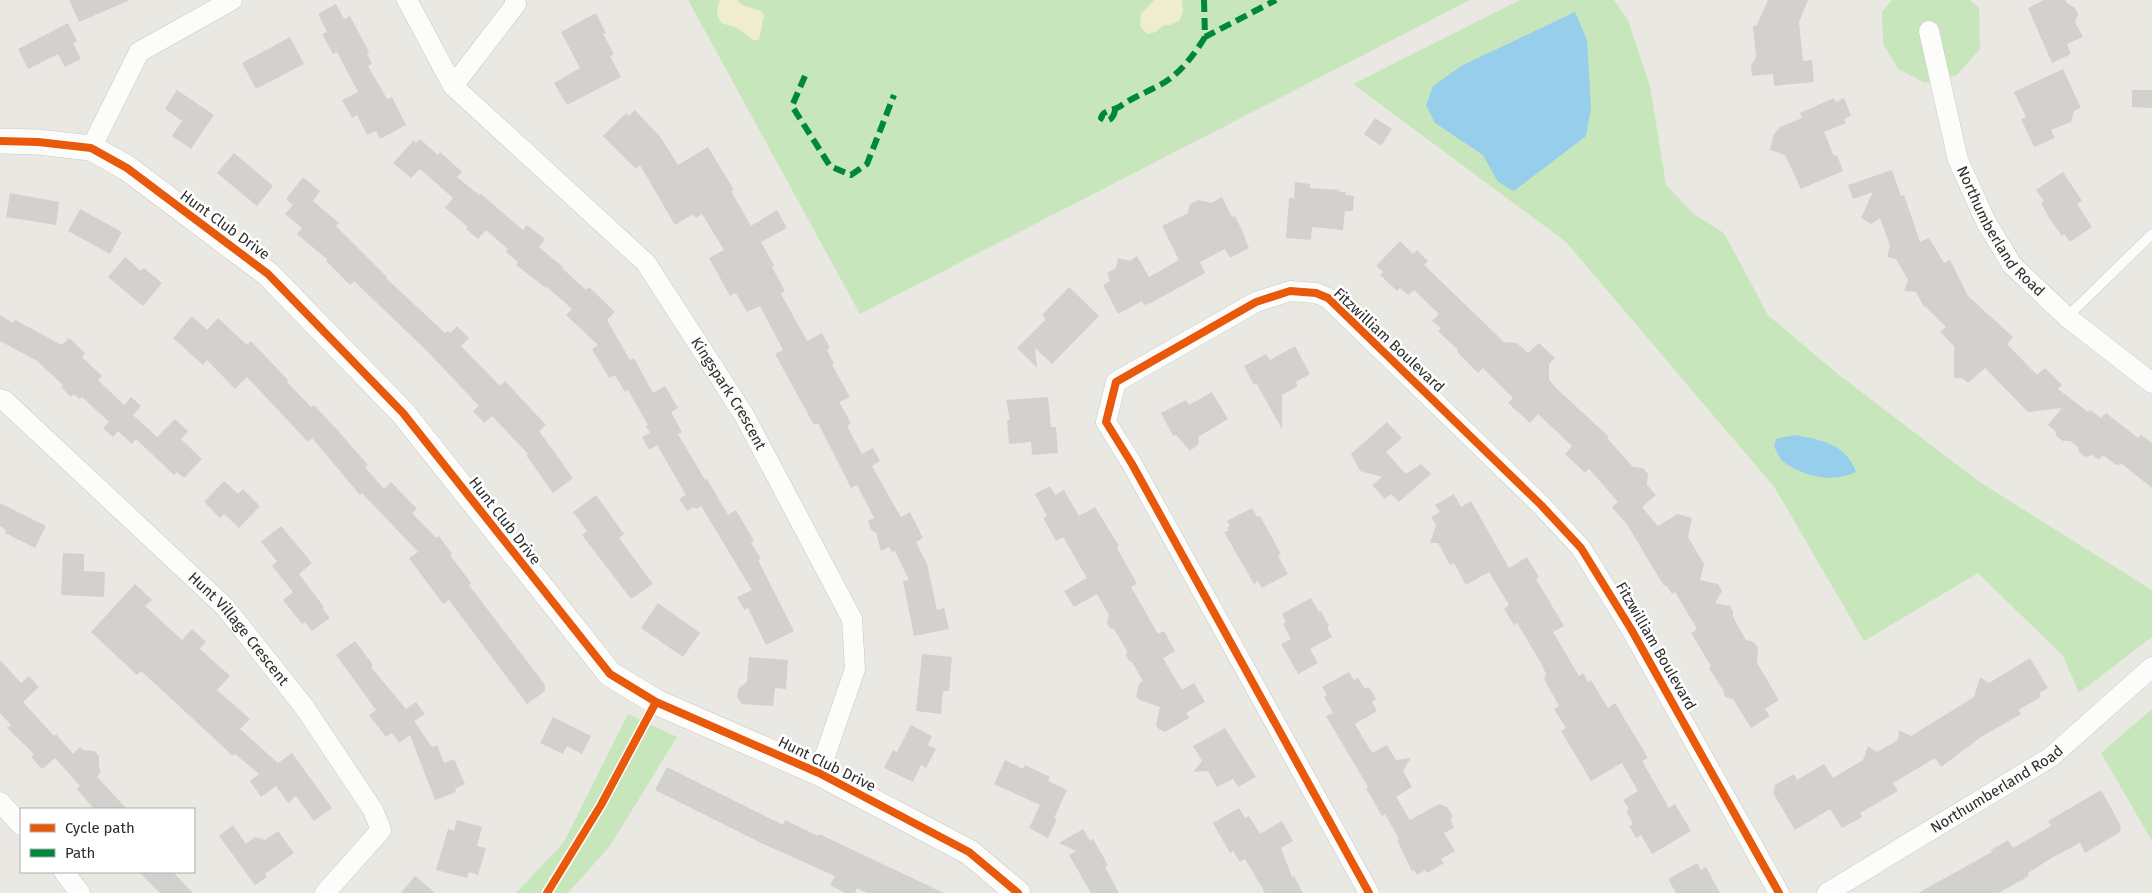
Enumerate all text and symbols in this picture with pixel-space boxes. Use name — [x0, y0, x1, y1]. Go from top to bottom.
street label: Northumberland Road — [1953, 163, 2048, 300]
street label: Hunt Club Drive — [177, 186, 273, 264]
street label: Fitzwilliam Boulevard — [1330, 284, 1448, 396]
street label: Kingspark Crescent — [687, 334, 770, 454]
street label: Hunt Club Drive — [465, 473, 545, 569]
street label: Hunt Village Crescent — [185, 568, 293, 689]
street label: Fitzwilliam Boulevard — [1612, 579, 1700, 713]
street label: Hunt Club Drive — [775, 733, 879, 795]
street label: Northumberland Road — [1927, 742, 2067, 837]
legend — [20, 808, 195, 873]
text: Cycle path — [65, 819, 135, 837]
text: Path — [65, 844, 95, 862]

